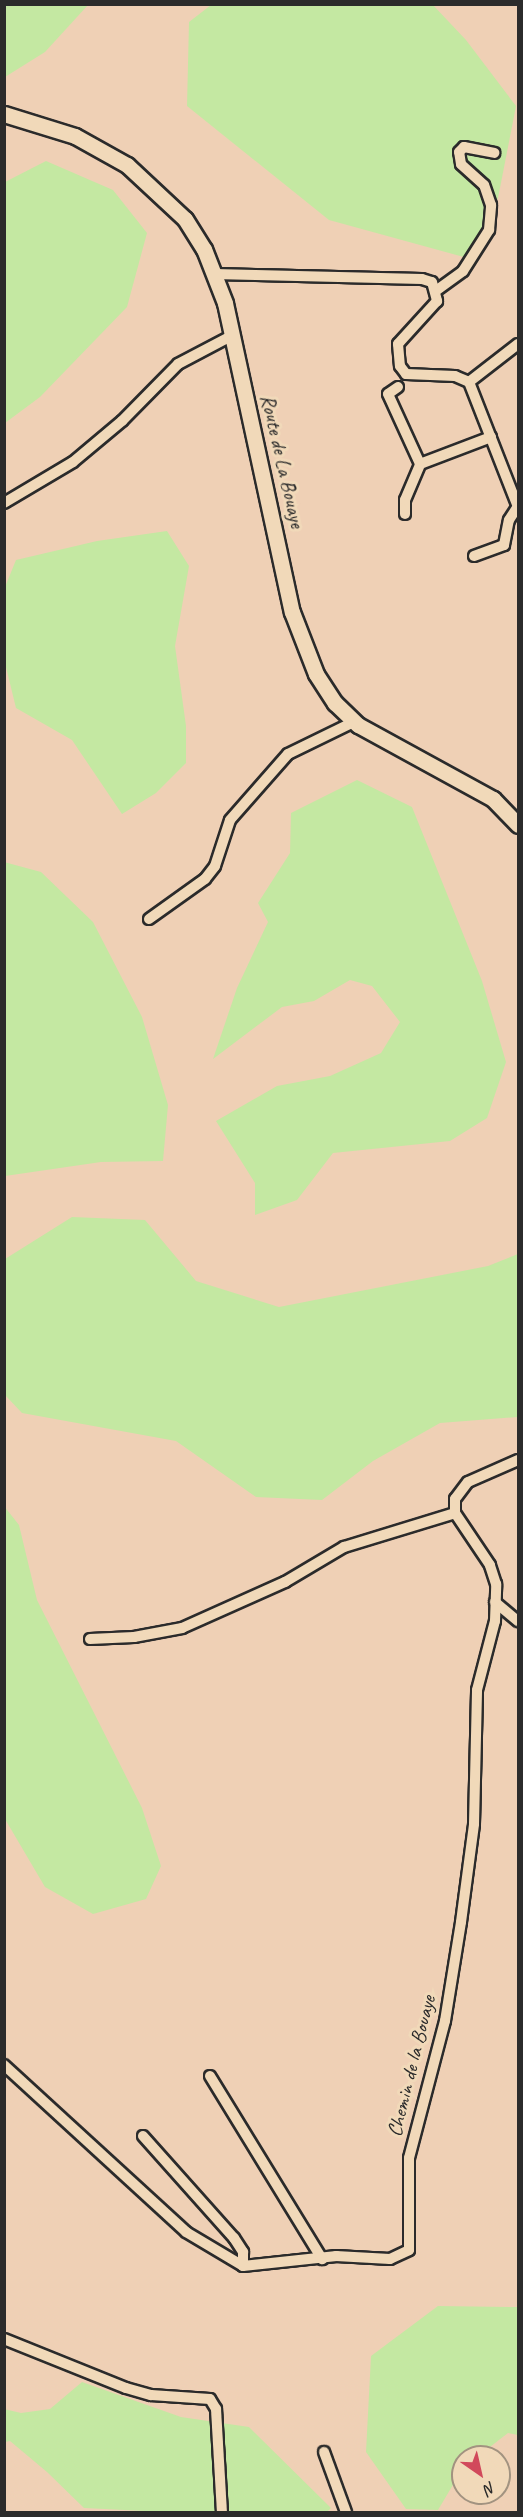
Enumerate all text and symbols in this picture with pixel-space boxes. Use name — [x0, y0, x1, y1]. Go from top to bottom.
street label: Route de La Bouaye — [255, 391, 311, 531]
street label: Chemin de la Bouaye — [381, 1993, 441, 2139]
north arrow — [451, 2445, 511, 2505]
text: N — [480, 2477, 500, 2499]

